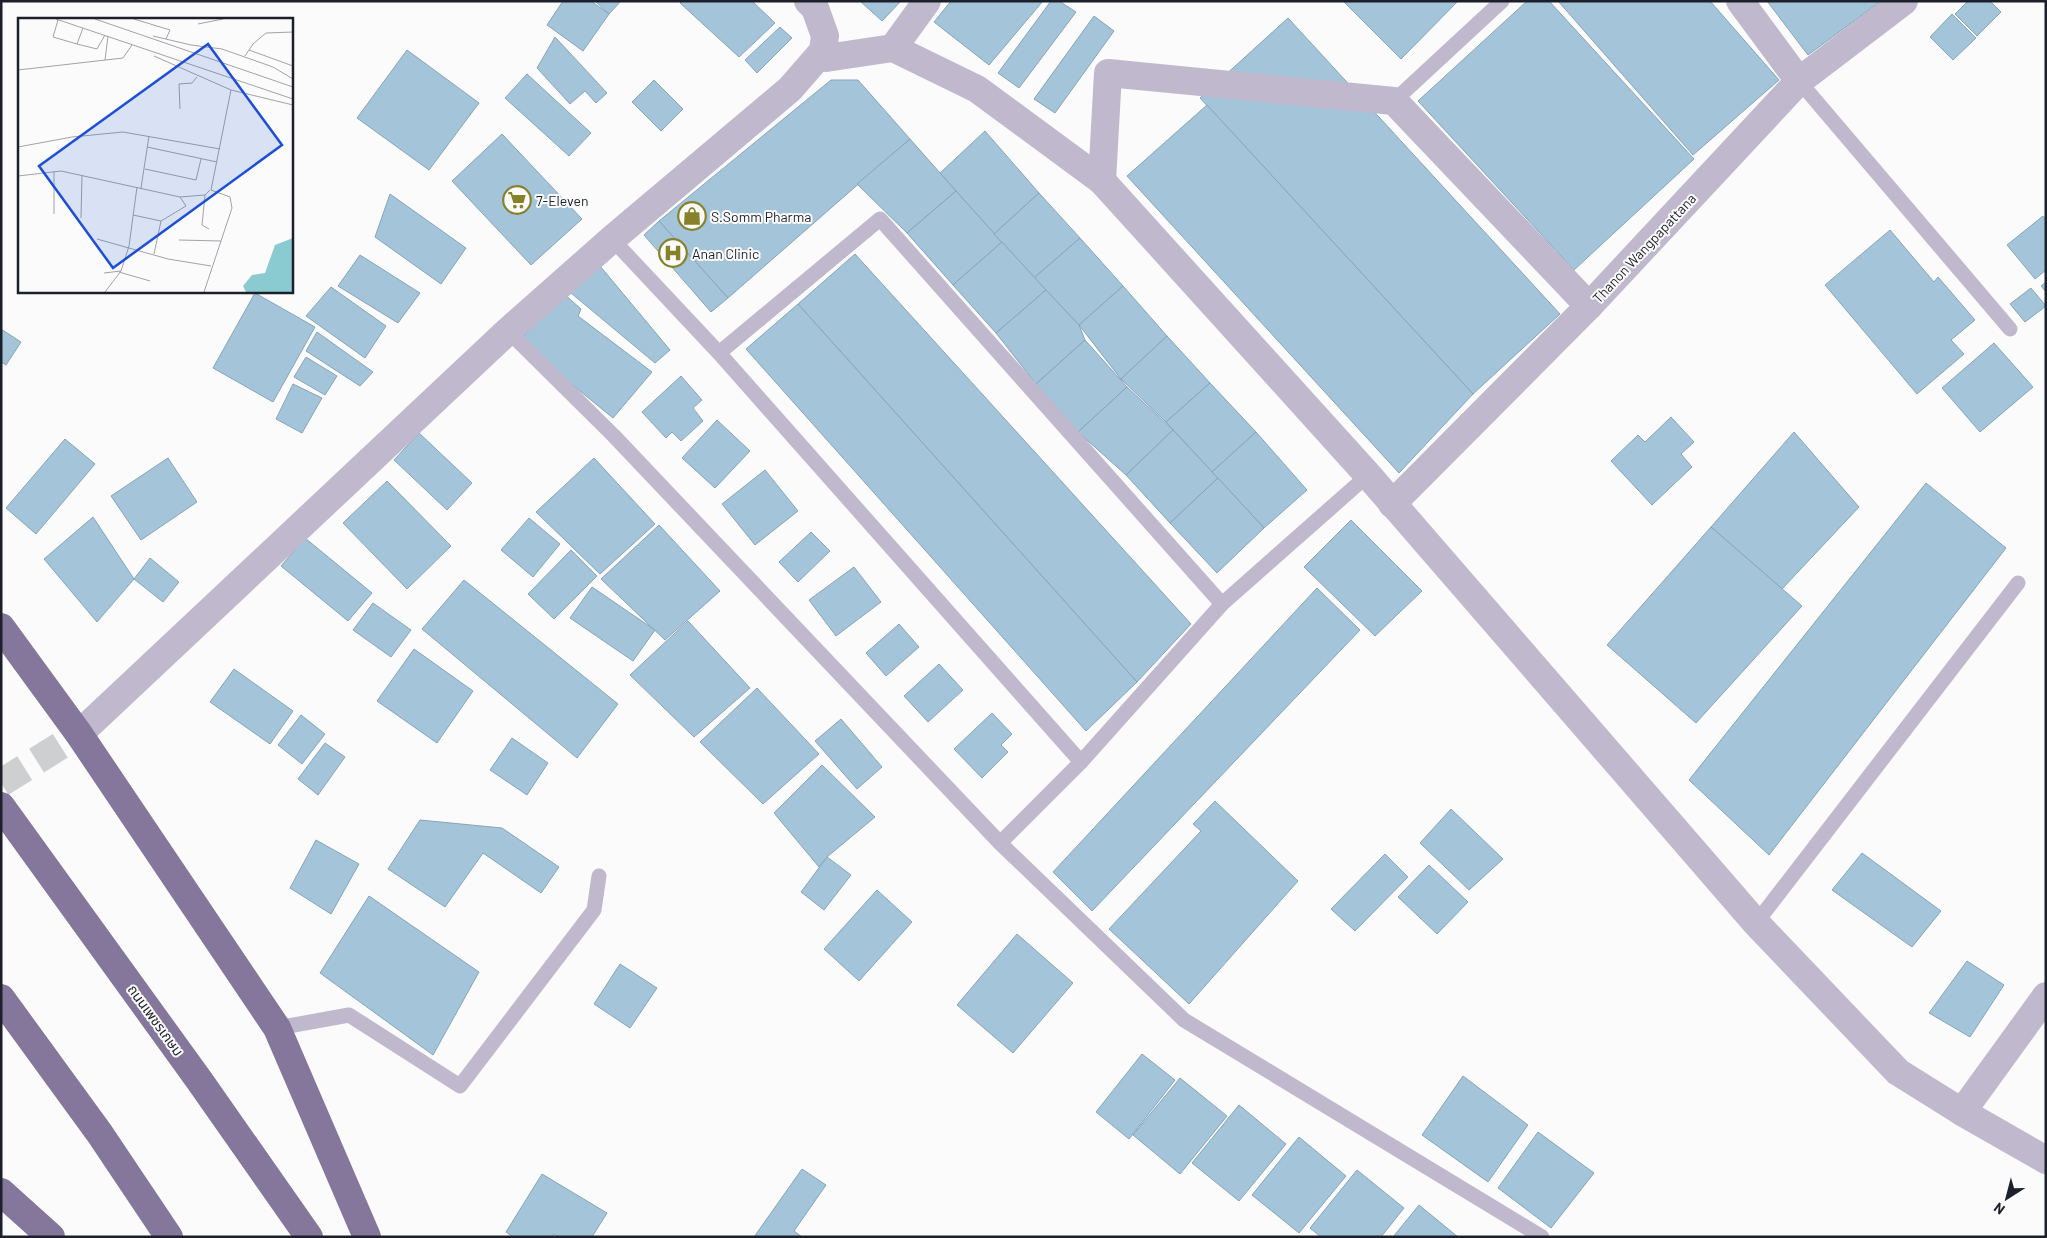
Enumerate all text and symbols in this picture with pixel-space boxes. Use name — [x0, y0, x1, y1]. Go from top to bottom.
inset map — [18, 18, 292, 292]
supermarket icon: 7-Eleven — [502, 185, 532, 215]
street label: Thanon Wangpapattana — [1589, 190, 1699, 306]
place label: 7-Eleven — [536, 192, 589, 209]
shop icon: S.Somm Pharma — [677, 201, 707, 231]
place label: S.Somm Pharma — [711, 208, 811, 225]
hospital icon: Anan Clinic — [658, 238, 688, 268]
place label: Anan Clinic — [692, 245, 759, 262]
street label: ถนนเพชรเกษม — [124, 981, 188, 1059]
north arrow — [1982, 1173, 2032, 1223]
text: N — [1990, 1199, 2008, 1219]

